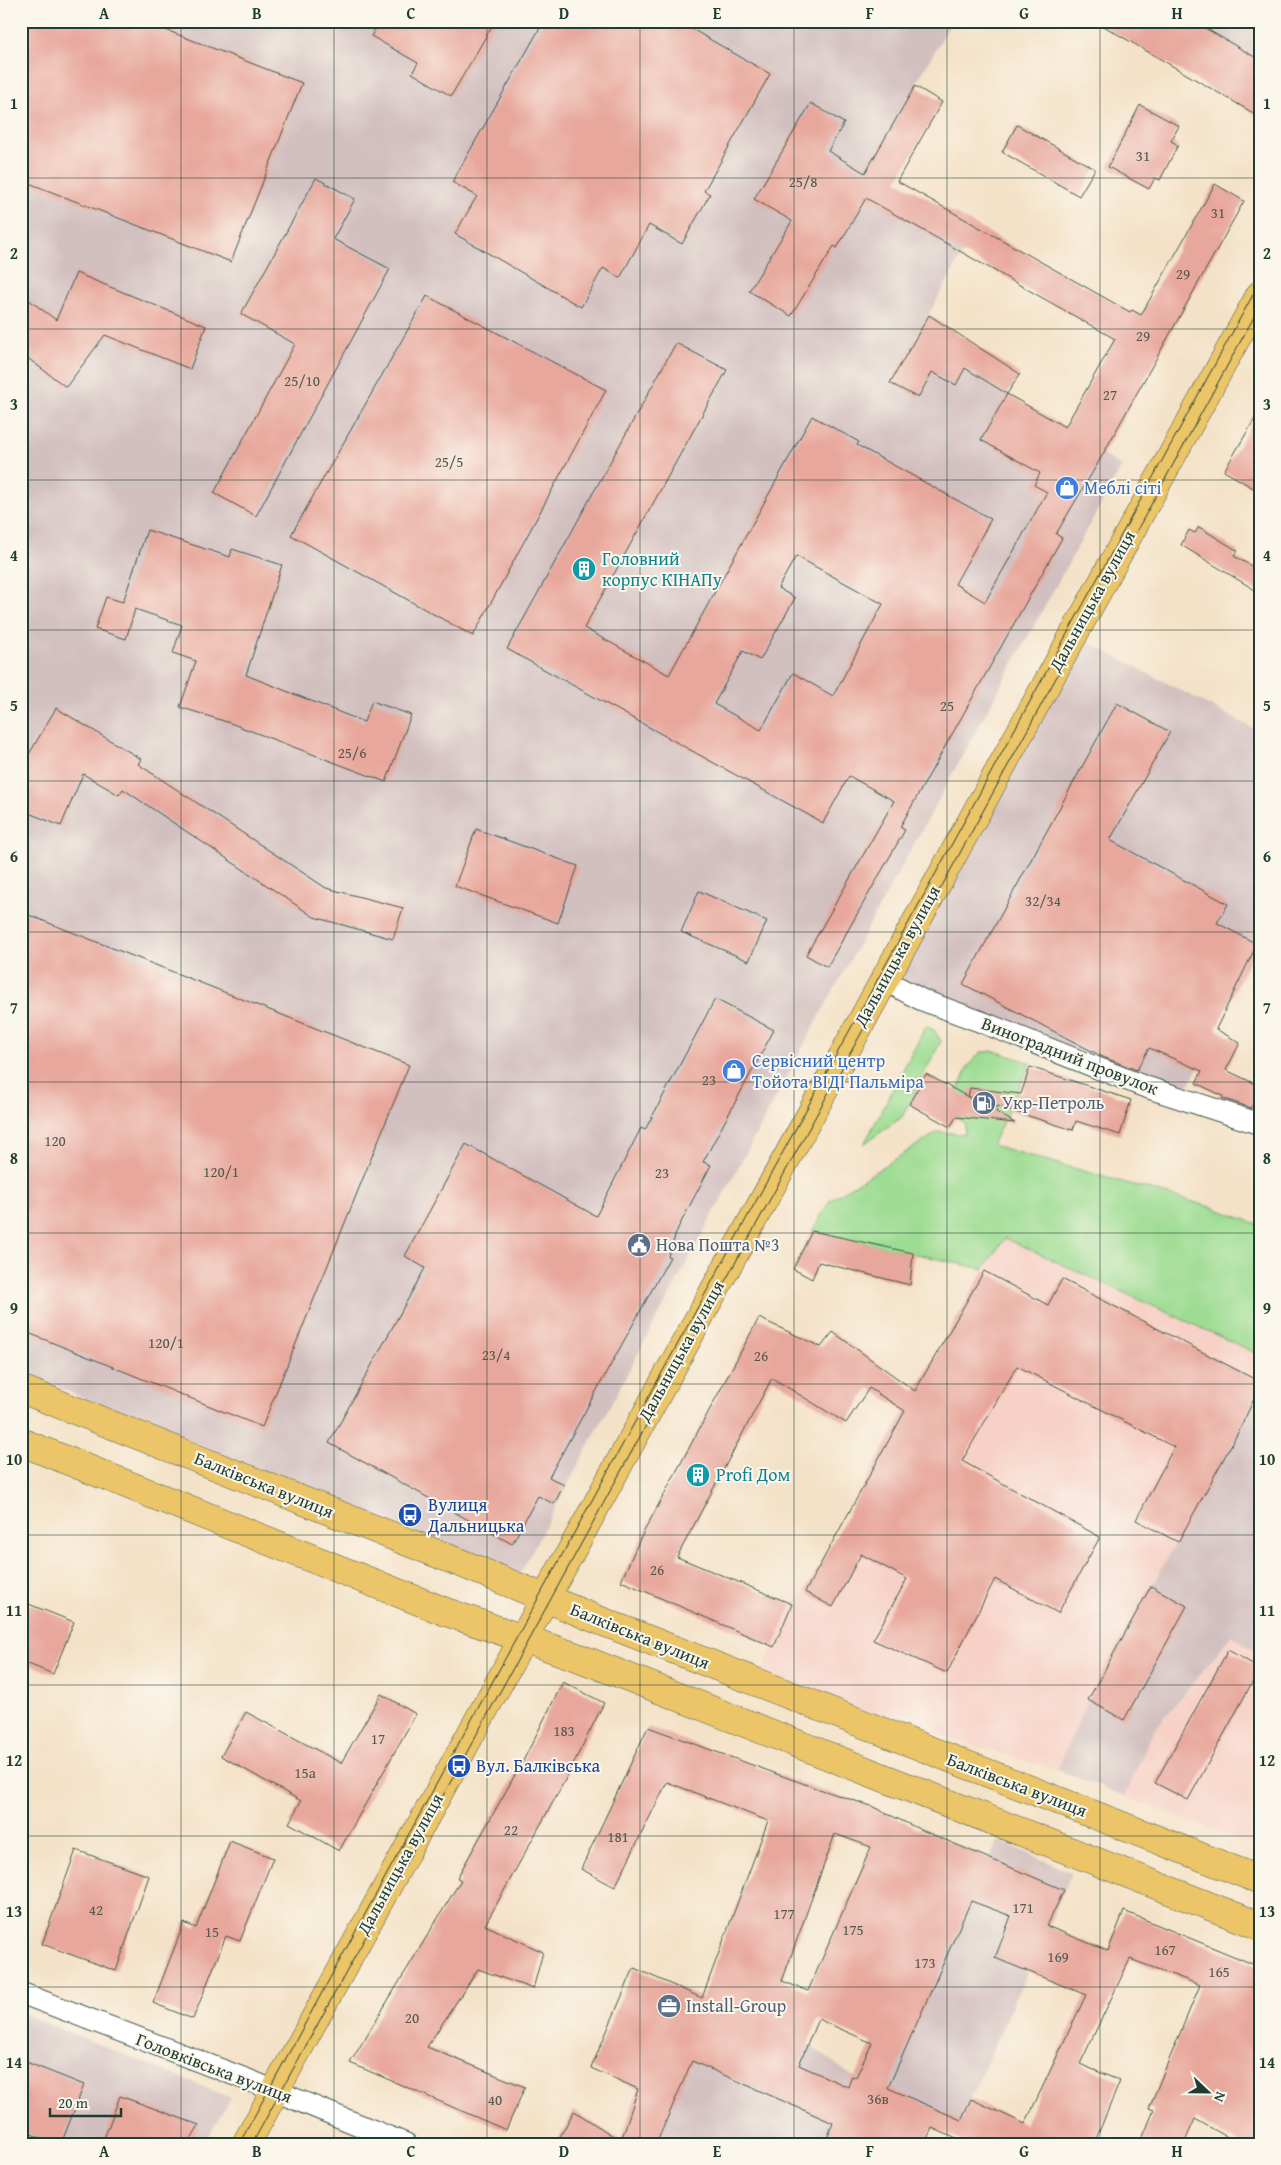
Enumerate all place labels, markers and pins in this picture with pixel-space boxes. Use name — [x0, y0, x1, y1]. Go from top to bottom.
place label: Меблі сіті — [1084, 474, 1162, 501]
shop icon: Меблі сіті — [1054, 475, 1080, 501]
place label: Головний корпус КІНАПу — [602, 545, 722, 593]
building icon: Головний корпус КІНАПу — [571, 556, 597, 582]
place label: Сервісний центр Тойота ВІДІ Пальміра — [752, 1047, 924, 1095]
shop icon: Сервісний центр Тойота ВІДІ Пальміра — [721, 1058, 747, 1084]
place label: Укр-Петроль — [1002, 1089, 1104, 1116]
fuel station icon: Укр-Петроль — [971, 1090, 997, 1116]
place label: Нова Пошта №3 — [656, 1231, 780, 1258]
public building icon: Нова Пошта №3 — [626, 1232, 652, 1258]
place label: Profi Дом — [716, 1461, 790, 1488]
building icon: Profi Дом — [685, 1462, 711, 1488]
place label: Вулиця Дальницька — [427, 1491, 525, 1539]
bus stop icon: Вулиця Дальницька — [397, 1502, 423, 1528]
place label: Вул. Балківська — [476, 1752, 600, 1779]
bus stop icon: Вул. Балківська — [446, 1753, 472, 1779]
place label: Install-Group — [686, 1992, 787, 2019]
office icon: Install-Group — [656, 1993, 682, 2019]

